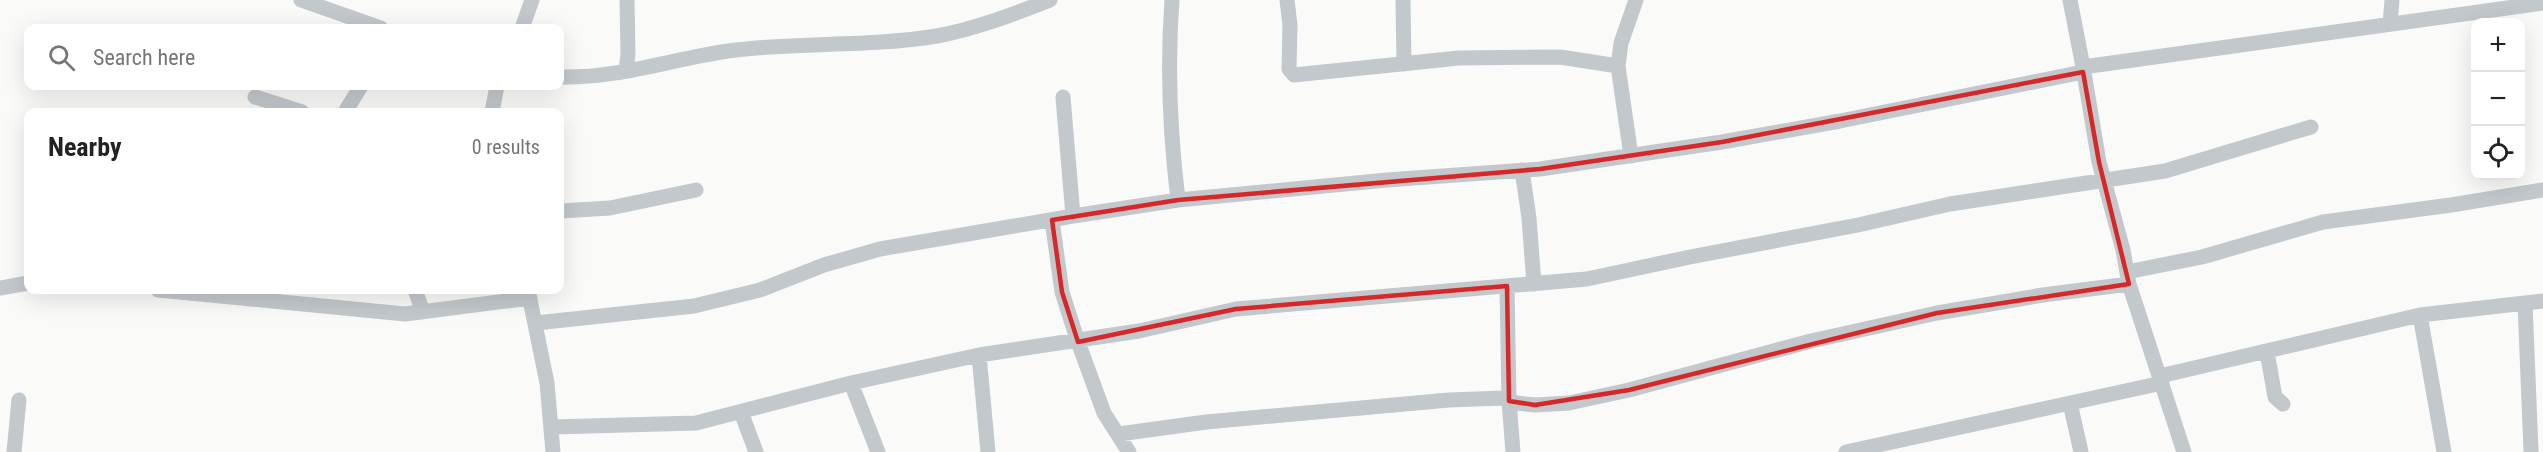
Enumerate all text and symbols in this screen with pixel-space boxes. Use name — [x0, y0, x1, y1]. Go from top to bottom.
map controls — [2471, 18, 2525, 180]
button: + — [2471, 18, 2525, 72]
search box — [24, 24, 564, 90]
icon: search — [45, 41, 78, 74]
text: Search here — [93, 45, 195, 70]
button: − — [2471, 72, 2525, 126]
button: locate — [2471, 126, 2525, 180]
text: Nearby — [48, 132, 122, 162]
text: 0 results — [472, 135, 540, 159]

